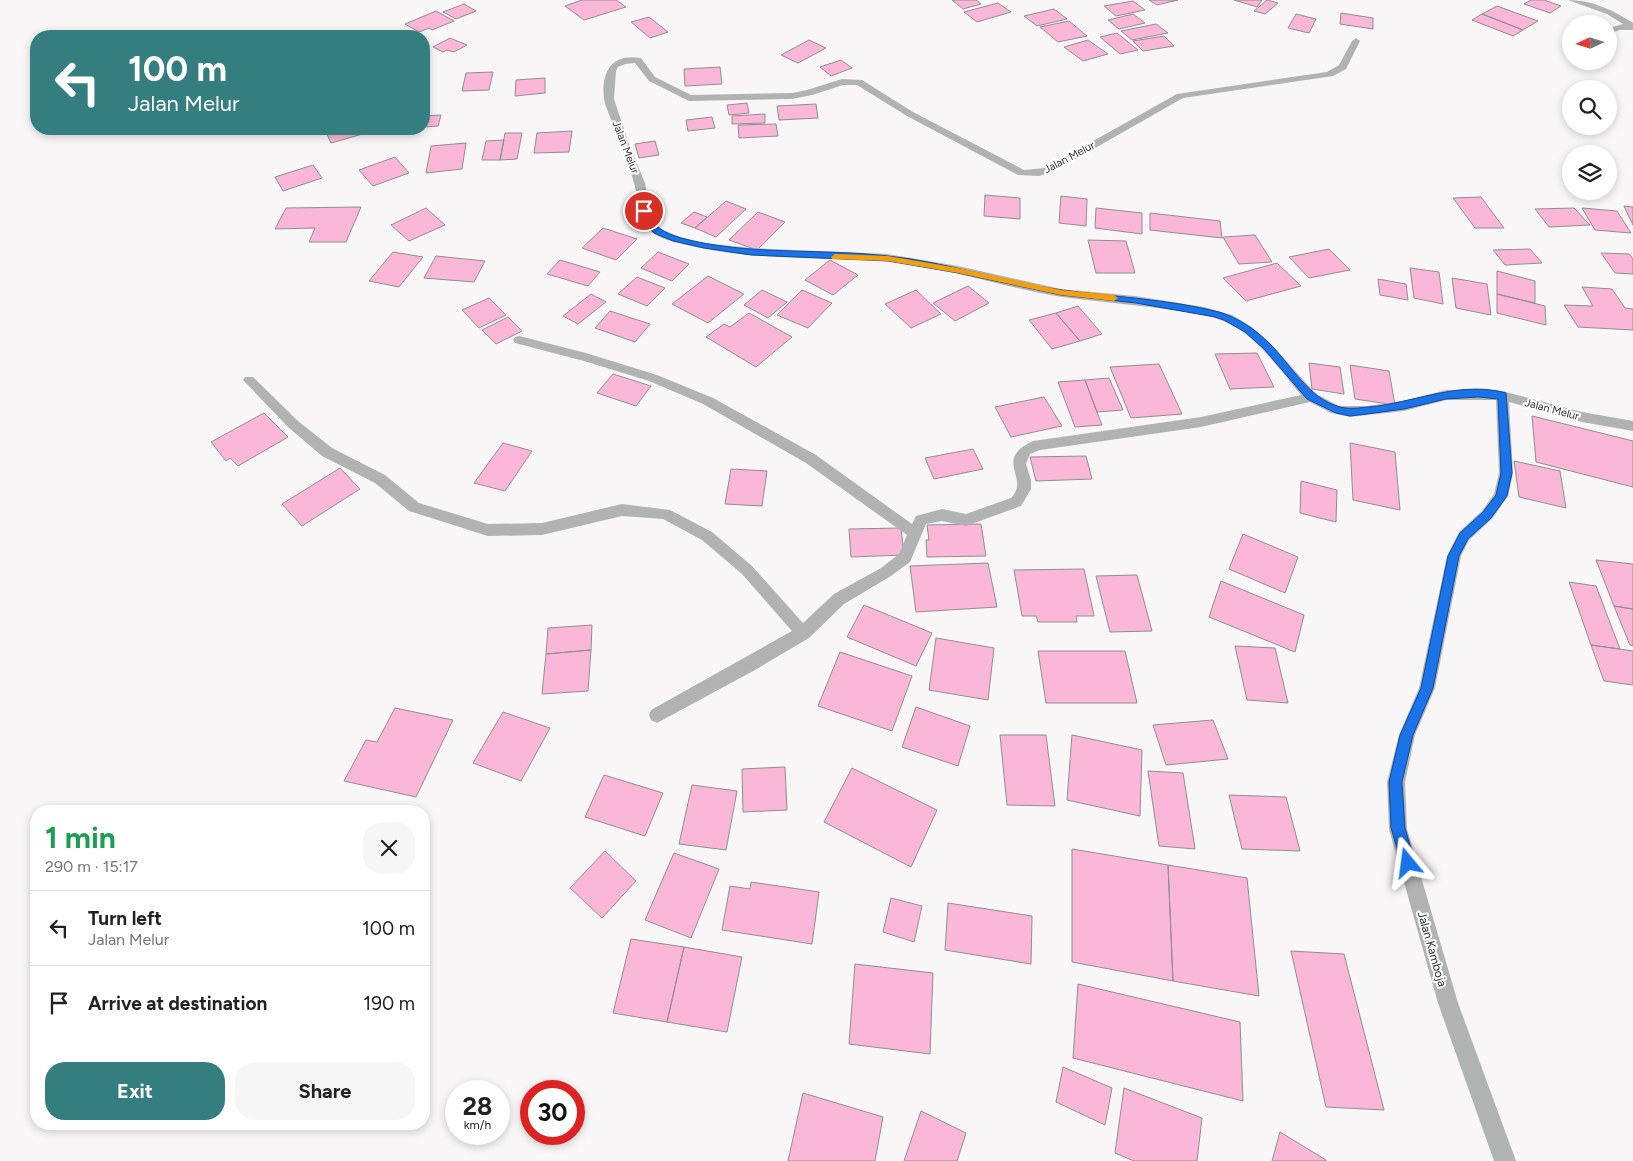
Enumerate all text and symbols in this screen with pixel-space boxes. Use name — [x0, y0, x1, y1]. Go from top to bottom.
north arrow — [1562, 15, 1618, 70]
map controls — [1562, 15, 1617, 200]
text: 100 m — [128, 48, 227, 90]
icon: left — [45, 50, 110, 115]
button: search — [1562, 80, 1617, 135]
text: Jalan Melur — [128, 90, 240, 117]
street label: Jalan Melur — [609, 119, 642, 176]
street label: Jalan Melur — [1042, 138, 1097, 176]
button: layers — [1562, 145, 1617, 200]
pin — [623, 190, 665, 232]
icon: arrive — [630, 197, 658, 225]
street label: Jalan Melur — [1523, 396, 1581, 423]
text: 1 min — [45, 819, 116, 856]
button: close — [363, 822, 415, 874]
position arrow — [1381, 836, 1433, 888]
text: 290 m · 15:17 — [45, 857, 138, 876]
text: Turn left — [88, 907, 162, 930]
street label: Jalan Kamboja — [1415, 910, 1449, 988]
icon: left — [45, 914, 73, 942]
text: 100 m — [362, 917, 415, 940]
text: Jalan Melur — [88, 930, 169, 949]
icon: arrive — [45, 989, 73, 1017]
text: Arrive at destination — [88, 992, 267, 1015]
text: 190 m — [363, 992, 415, 1015]
button: Exit — [45, 1062, 225, 1120]
button: Share — [235, 1062, 415, 1120]
speed limit sign: 30 — [520, 1080, 585, 1145]
text: 28 — [463, 1091, 492, 1121]
text: km/h — [464, 1118, 491, 1132]

